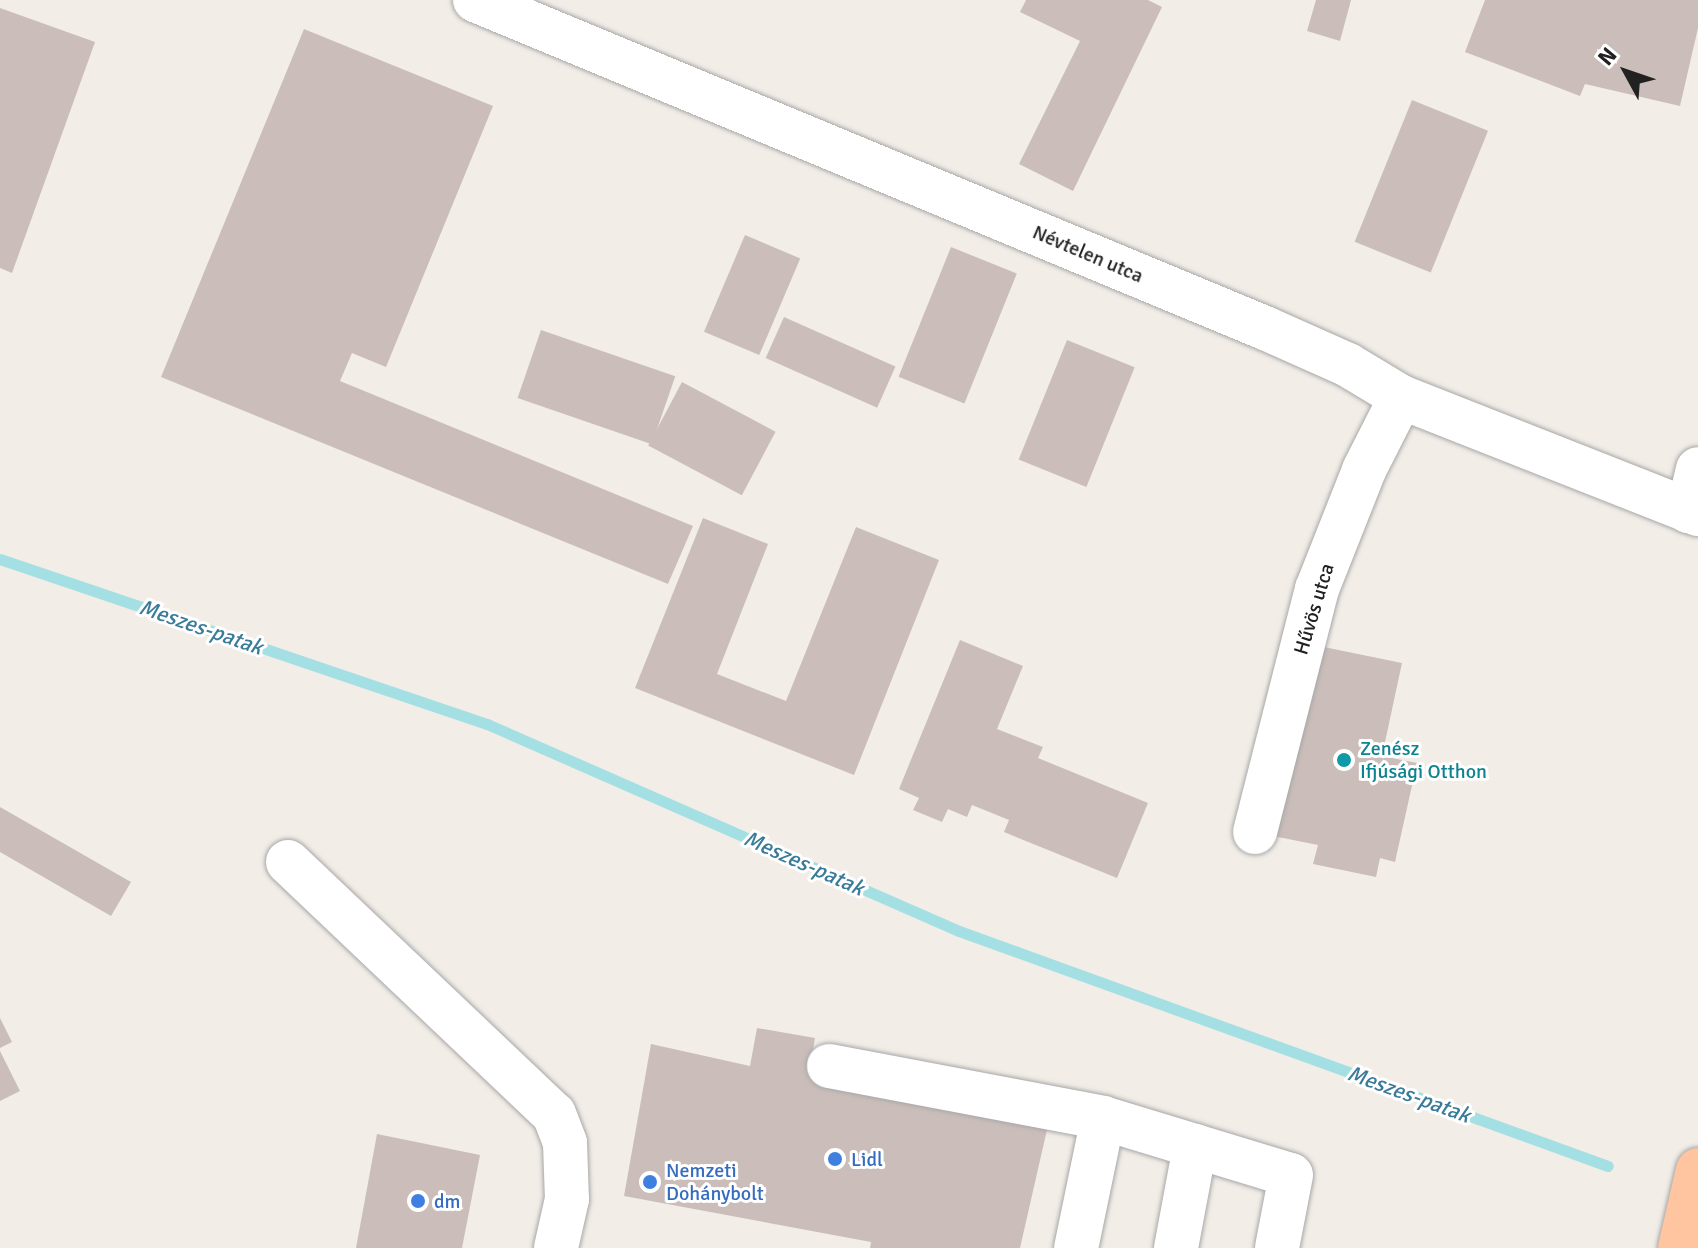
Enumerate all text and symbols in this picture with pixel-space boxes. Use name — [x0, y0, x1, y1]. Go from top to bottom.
north arrow — [1586, 32, 1666, 112]
text: N — [1592, 42, 1622, 71]
street label: Névtelen utca — [1029, 220, 1147, 288]
street label: Hűvös utca — [1289, 560, 1339, 658]
water label: Meszes-patak — [136, 594, 266, 660]
place label: Zenész Ifjúsági Otthon — [1360, 736, 1487, 783]
marker: Zenész Ifjúsági Otthon — [1335, 751, 1353, 769]
water label: Meszes-patak — [740, 825, 868, 901]
water label: Meszes-patak — [1344, 1060, 1474, 1128]
place label: Lidl — [851, 1147, 883, 1171]
marker: Lidl — [826, 1150, 844, 1168]
place label: Nemzeti Dohánybolt — [666, 1158, 764, 1205]
marker: Nemzeti Dohánybolt — [641, 1173, 659, 1191]
place label: dm — [434, 1189, 461, 1213]
marker: dm — [409, 1192, 427, 1210]

